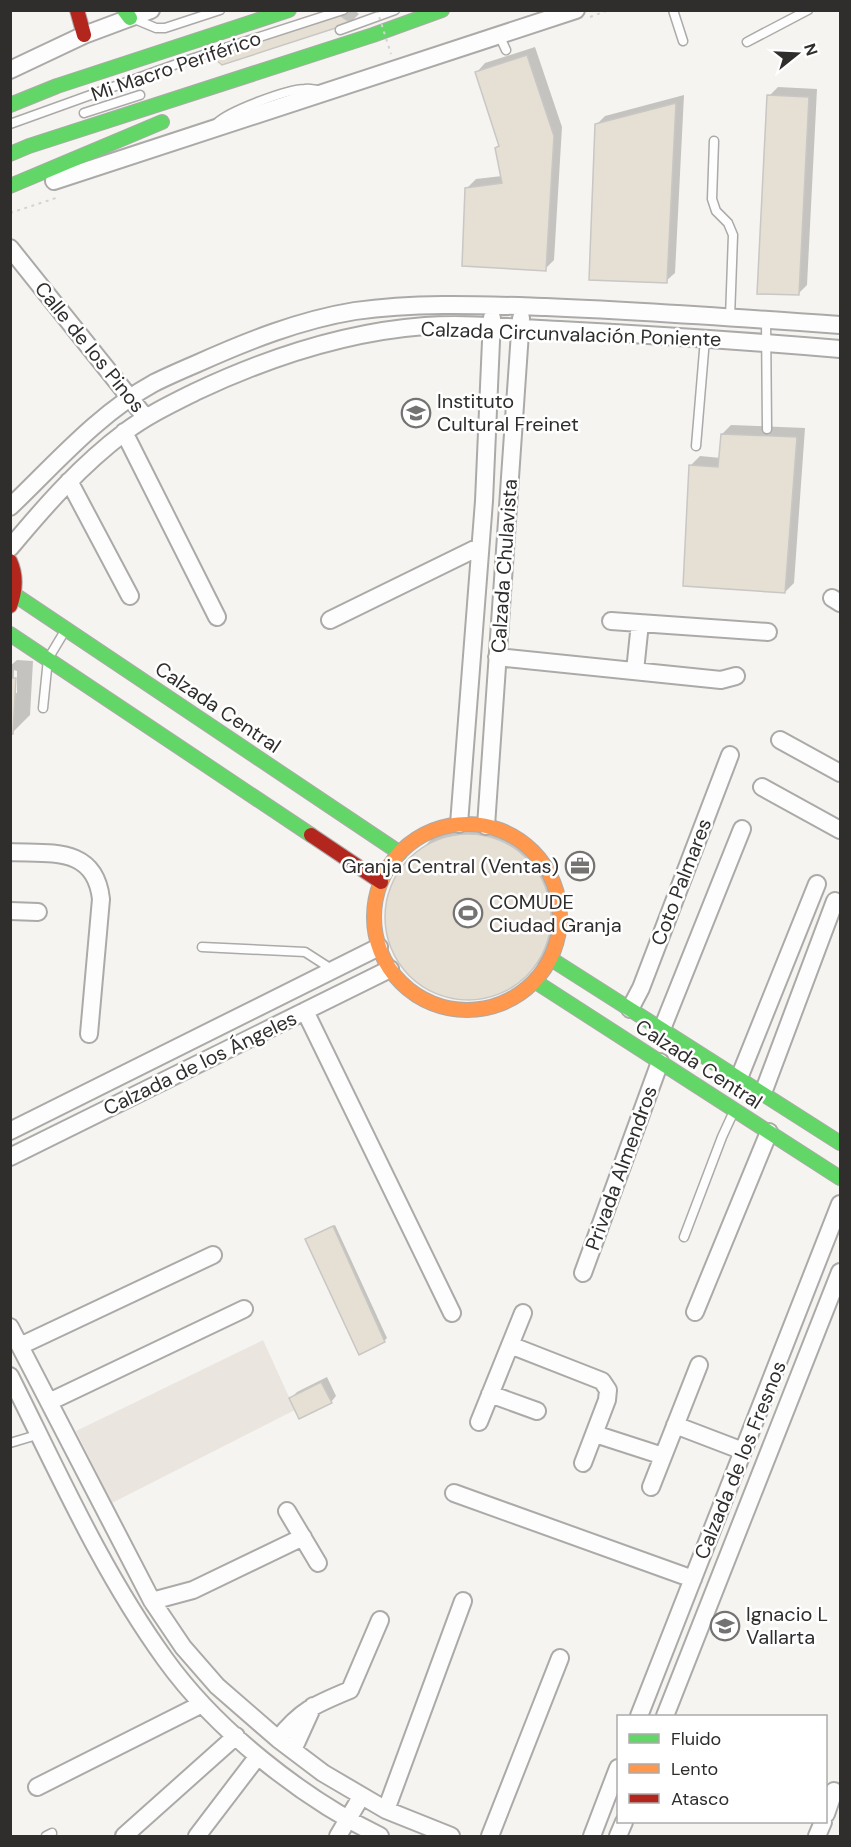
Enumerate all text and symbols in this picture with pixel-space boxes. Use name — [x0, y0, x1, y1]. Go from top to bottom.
north arrow — [767, 24, 827, 84]
street label: Mi Macro Periférico — [88, 25, 264, 107]
text: N — [799, 41, 823, 58]
street label: Calle de los Pinos — [29, 276, 151, 418]
street label: Calzada Circunvalación Poniente — [420, 316, 722, 352]
place label: Instituto Cultural Freinet — [437, 388, 579, 437]
school or university icon: Instituto Cultural Freinet — [400, 397, 432, 429]
street label: Calzada Chulavista — [485, 478, 523, 654]
street label: Calzada Central — [150, 655, 286, 759]
street label: Coto Palmares — [645, 815, 717, 949]
office icon: Granja Central (Ventas) — [564, 850, 596, 882]
place label: Granja Central (Ventas) — [341, 853, 559, 879]
place label: COMUDE Ciudad Granja — [489, 889, 622, 938]
sports icon: COMUDE Ciudad Granja — [452, 897, 484, 929]
street label: Calzada de los Ángeles — [99, 1005, 301, 1121]
street label: Calzada Central — [631, 1013, 767, 1115]
street label: Privada Almendros — [579, 1082, 663, 1254]
street label: Calzada de los Fresnos — [688, 1357, 792, 1563]
place label: Ignacio L Vallarta — [746, 1601, 828, 1650]
school or university icon: Ignacio L Vallarta — [709, 1610, 741, 1642]
legend — [617, 1715, 827, 1823]
text: Fluido — [671, 1727, 721, 1751]
text: Lento — [671, 1757, 718, 1781]
text: Atasco — [671, 1787, 729, 1811]

